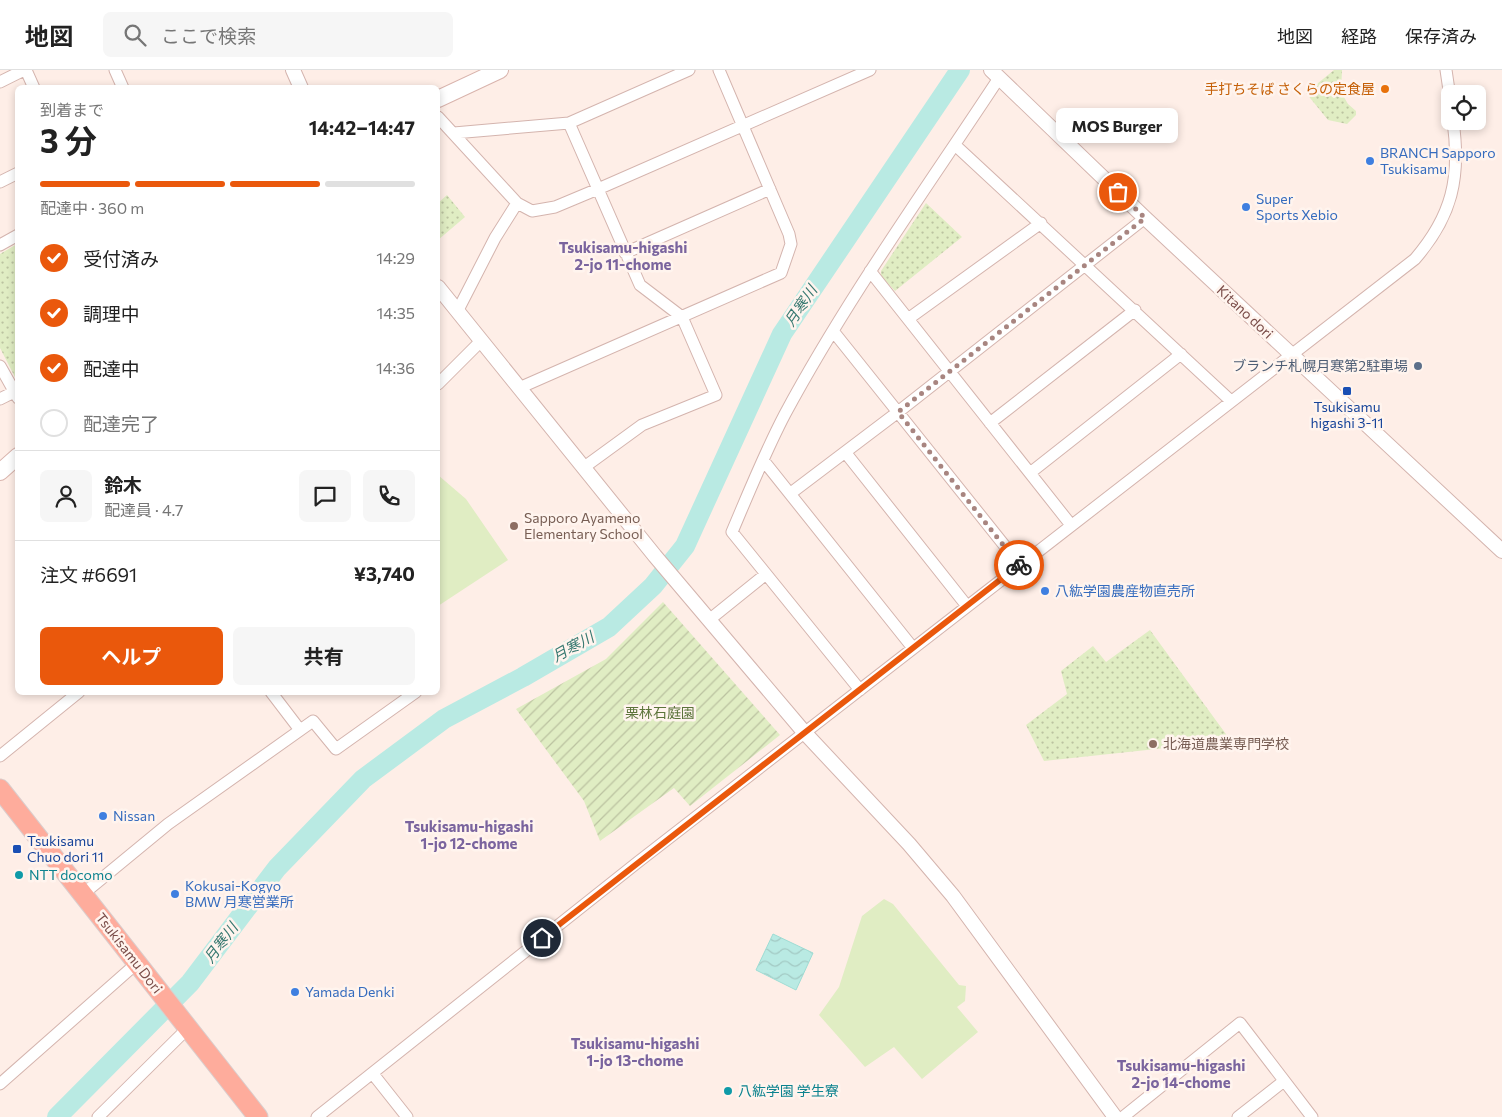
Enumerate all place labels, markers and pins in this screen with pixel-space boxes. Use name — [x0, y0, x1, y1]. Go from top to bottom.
place label: 手打ちそば さくらの定食屋 — [1204, 80, 1375, 97]
marker: 手打ちそば さくらの定食屋 — [1379, 83, 1391, 95]
callout: MOS Burger — [1057, 107, 1179, 142]
place label: BRANCH Sapporo Tsukisamu — [1380, 144, 1496, 177]
marker: BRANCH Sapporo Tsukisamu — [1364, 155, 1376, 167]
pin — [1097, 171, 1139, 213]
place label: Super Sports Xebio — [1256, 190, 1338, 223]
marker: Super Sports Xebio — [1240, 201, 1252, 213]
place label: ブランチ札幌月寒第2駐車場 — [1232, 357, 1408, 374]
marker: ブランチ札幌月寒第2駐車場 — [1412, 360, 1424, 372]
marker: Tsukisamu higashi 3-11 — [1341, 385, 1353, 397]
place label: Tsukisamu higashi 3-11 — [1311, 398, 1383, 431]
place label: Sapporo Ayameno Elementary School — [524, 509, 643, 542]
marker: Sapporo Ayameno Elementary School — [508, 520, 520, 532]
place label: 八紘学園農産物直売所 — [1055, 582, 1195, 599]
marker: 八紘学園農産物直売所 — [1039, 585, 1051, 597]
place label: 北海道農業専門学校 — [1163, 735, 1289, 752]
marker: 北海道農業専門学校 — [1147, 738, 1159, 750]
place label: Nissan — [113, 807, 155, 824]
marker: Nissan — [97, 810, 109, 822]
place label: Tsukisamu Chuo dori 11 — [27, 832, 104, 865]
marker: Tsukisamu Chuo dori 11 — [11, 843, 23, 855]
place label: NTT docomo — [29, 866, 113, 883]
marker: NTT docomo — [13, 869, 25, 881]
place label: Kokusai-Kogyo BMW 月寒営業所 — [185, 877, 294, 910]
marker: Kokusai-Kogyo BMW 月寒営業所 — [169, 888, 181, 900]
pin — [521, 917, 563, 959]
place label: Yamada Denki — [305, 983, 395, 1000]
marker: Yamada Denki — [289, 986, 301, 998]
place label: 八紘学園 学生寮 — [738, 1082, 839, 1099]
marker: 八紘学園 学生寮 — [722, 1085, 734, 1097]

